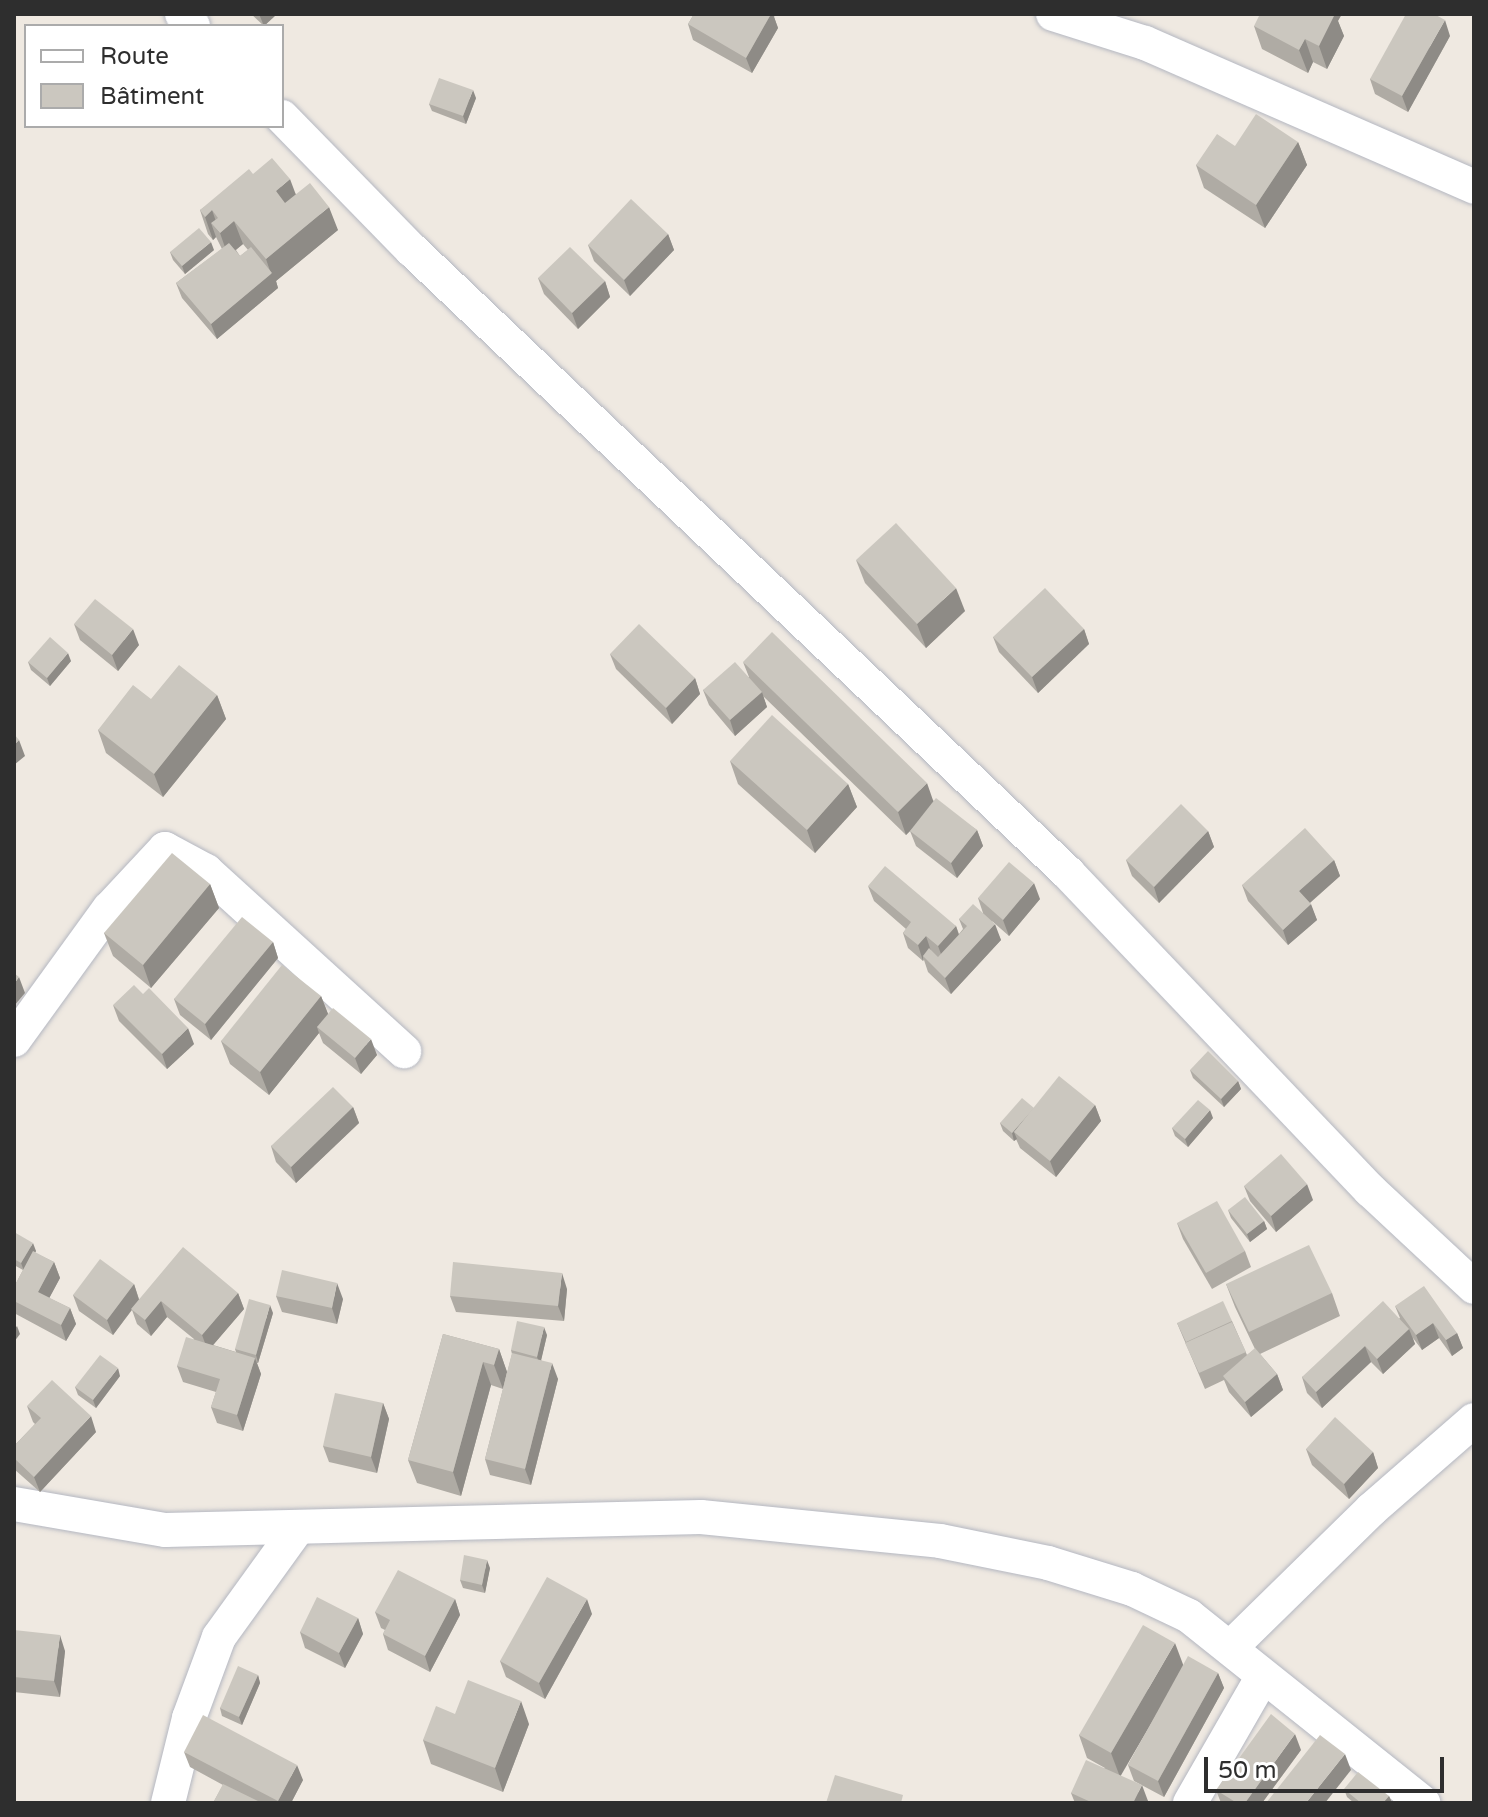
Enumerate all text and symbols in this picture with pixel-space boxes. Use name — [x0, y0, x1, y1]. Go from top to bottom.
legend — [24, 24, 284, 128]
text: Route — [100, 42, 169, 71]
text: Bâtiment — [100, 82, 204, 111]
scale bar — [1208, 1741, 1448, 1791]
text: 50 m — [1218, 1756, 1276, 1785]

